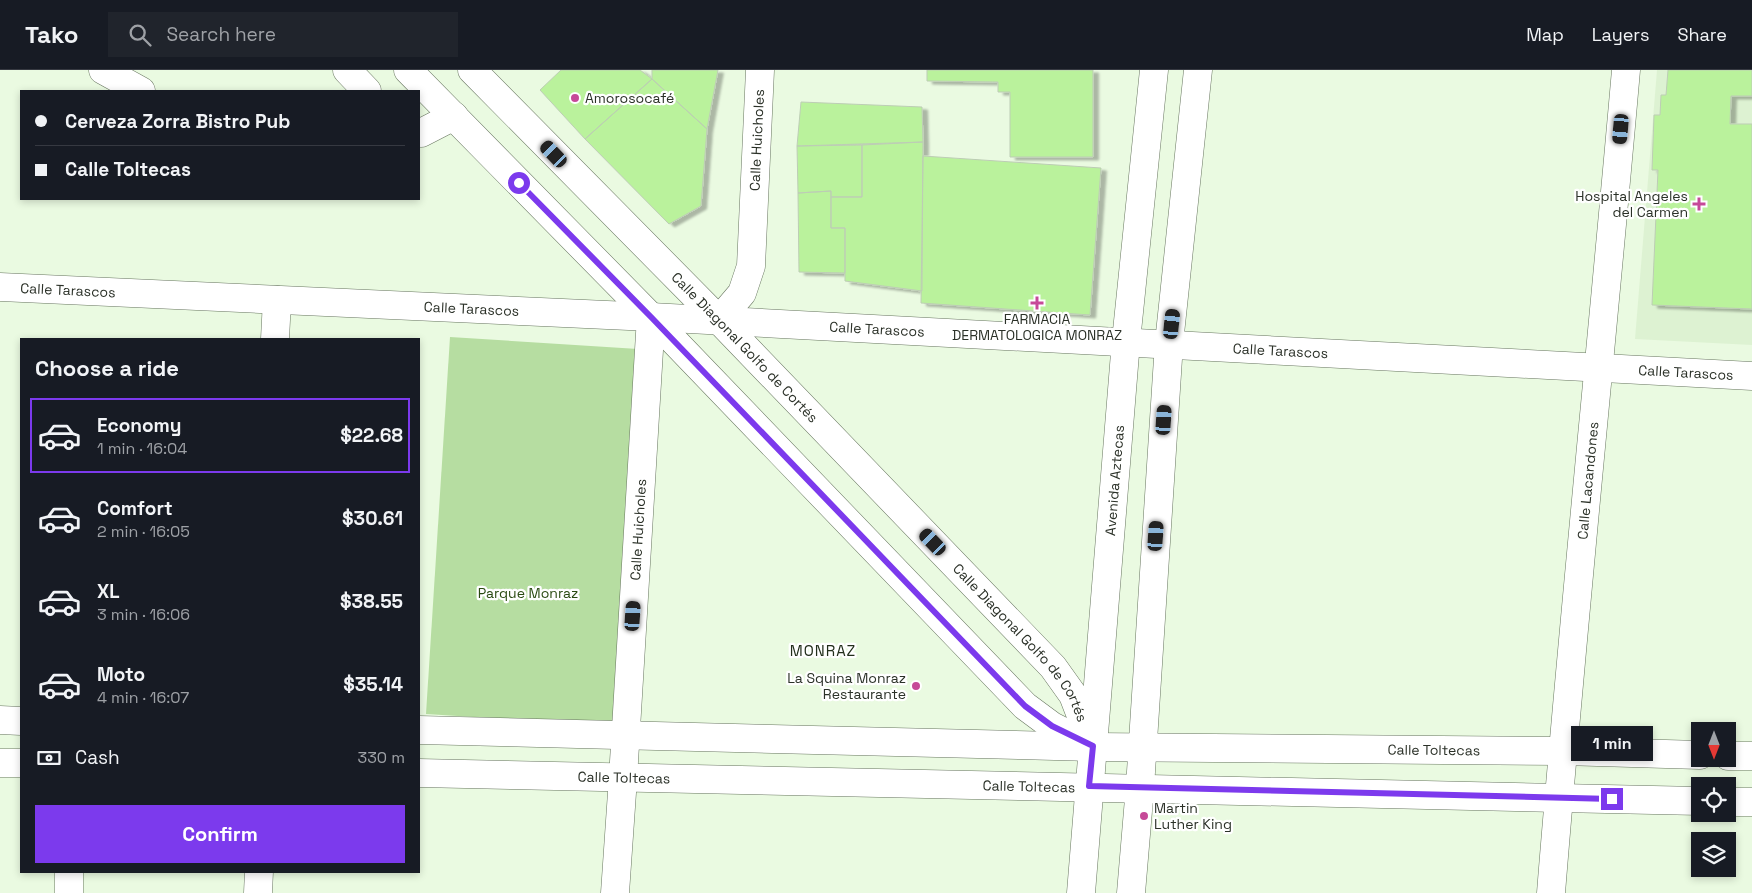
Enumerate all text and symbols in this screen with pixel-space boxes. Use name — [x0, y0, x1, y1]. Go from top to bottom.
search box — [108, 12, 458, 57]
text: Tako — [25, 19, 78, 50]
icon: search — [126, 21, 154, 49]
text: Search here — [166, 22, 276, 47]
text: Map — [1526, 23, 1564, 46]
text: Layers — [1592, 23, 1649, 46]
text: Share — [1677, 23, 1727, 46]
place label: Amorosocafé — [585, 89, 674, 107]
street label: Calle Huicholes — [745, 89, 768, 191]
marker: Amorosocafé — [569, 92, 581, 104]
text: Cerveza Zorra Bistro Pub — [65, 109, 290, 134]
car — [1612, 113, 1629, 145]
car — [538, 138, 569, 170]
text: Calle Toltecas — [65, 157, 191, 182]
route start — [508, 172, 530, 194]
place label: Hospital Angeles del Carmen — [1575, 187, 1688, 221]
marker: Hospital Angeles del Carmen — [1692, 197, 1706, 211]
street label: Calle Diagonal Golfo de Cortés — [668, 268, 822, 426]
street label: Calle Tarascos — [20, 279, 116, 301]
marker: FARMACIA DERMATOLOGICA MONRAZ — [1031, 297, 1043, 309]
street label: Calle Tarascos — [423, 298, 520, 320]
car — [1162, 308, 1181, 340]
place label: FARMACIA DERMATOLOGICA MONRAZ — [952, 310, 1122, 344]
street label: Calle Tarascos — [829, 318, 925, 341]
street label: Calle Tarascos — [1232, 339, 1329, 362]
text: Choose a ride — [35, 354, 179, 382]
street label: Calle Tarascos — [1638, 361, 1734, 384]
car — [1155, 405, 1172, 435]
icon: car — [37, 413, 82, 458]
text: Economy — [97, 413, 181, 438]
street label: Calle Lacandones — [1573, 421, 1602, 540]
text: $22.68 — [340, 423, 403, 448]
street label: Avenida Aztecas — [1101, 424, 1128, 536]
text: 1 min · 16:04 — [97, 438, 187, 459]
street label: Calle Huicholes — [626, 478, 650, 581]
icon: car — [37, 496, 82, 541]
text: Comfort — [97, 496, 173, 521]
text: $30.61 — [342, 506, 403, 531]
text: 2 min · 16:05 — [97, 521, 190, 542]
car — [1147, 521, 1164, 551]
car — [917, 526, 948, 558]
street label: Calle Diagonal Golfo de Cortés — [949, 559, 1091, 724]
icon: car — [37, 579, 82, 624]
text: XL — [97, 579, 120, 604]
park label: Parque Monraz — [478, 584, 578, 602]
text: $38.55 — [340, 589, 403, 614]
car — [624, 601, 641, 631]
text: 3 min · 16:06 — [97, 604, 190, 625]
district label: MONRAZ — [790, 641, 856, 660]
icon: car — [37, 662, 82, 707]
text: Moto — [97, 662, 145, 687]
place label: La Squina Monraz Restaurante — [787, 669, 906, 703]
text: $35.14 — [343, 672, 403, 697]
marker: La Squina Monraz Restaurante — [910, 680, 922, 692]
text: 4 min · 16:07 — [97, 687, 189, 708]
north arrow — [1691, 722, 1736, 768]
map controls — [1691, 722, 1736, 877]
callout: 1 min — [1571, 726, 1653, 762]
text: 1 min — [1592, 733, 1632, 754]
street label: Calle Toltecas — [1387, 741, 1480, 759]
icon: cash — [35, 744, 63, 772]
text: Cash — [75, 745, 120, 770]
text: 330 m — [358, 747, 405, 768]
street label: Calle Toltecas — [577, 767, 670, 787]
street label: Calle Toltecas — [982, 776, 1075, 796]
button: locate — [1691, 777, 1736, 822]
route end — [1601, 788, 1623, 810]
place label: Martin Luther King — [1154, 799, 1232, 833]
button: Confirm — [35, 805, 405, 863]
marker: Martin Luther King — [1138, 810, 1150, 822]
button: layers — [1691, 832, 1736, 877]

